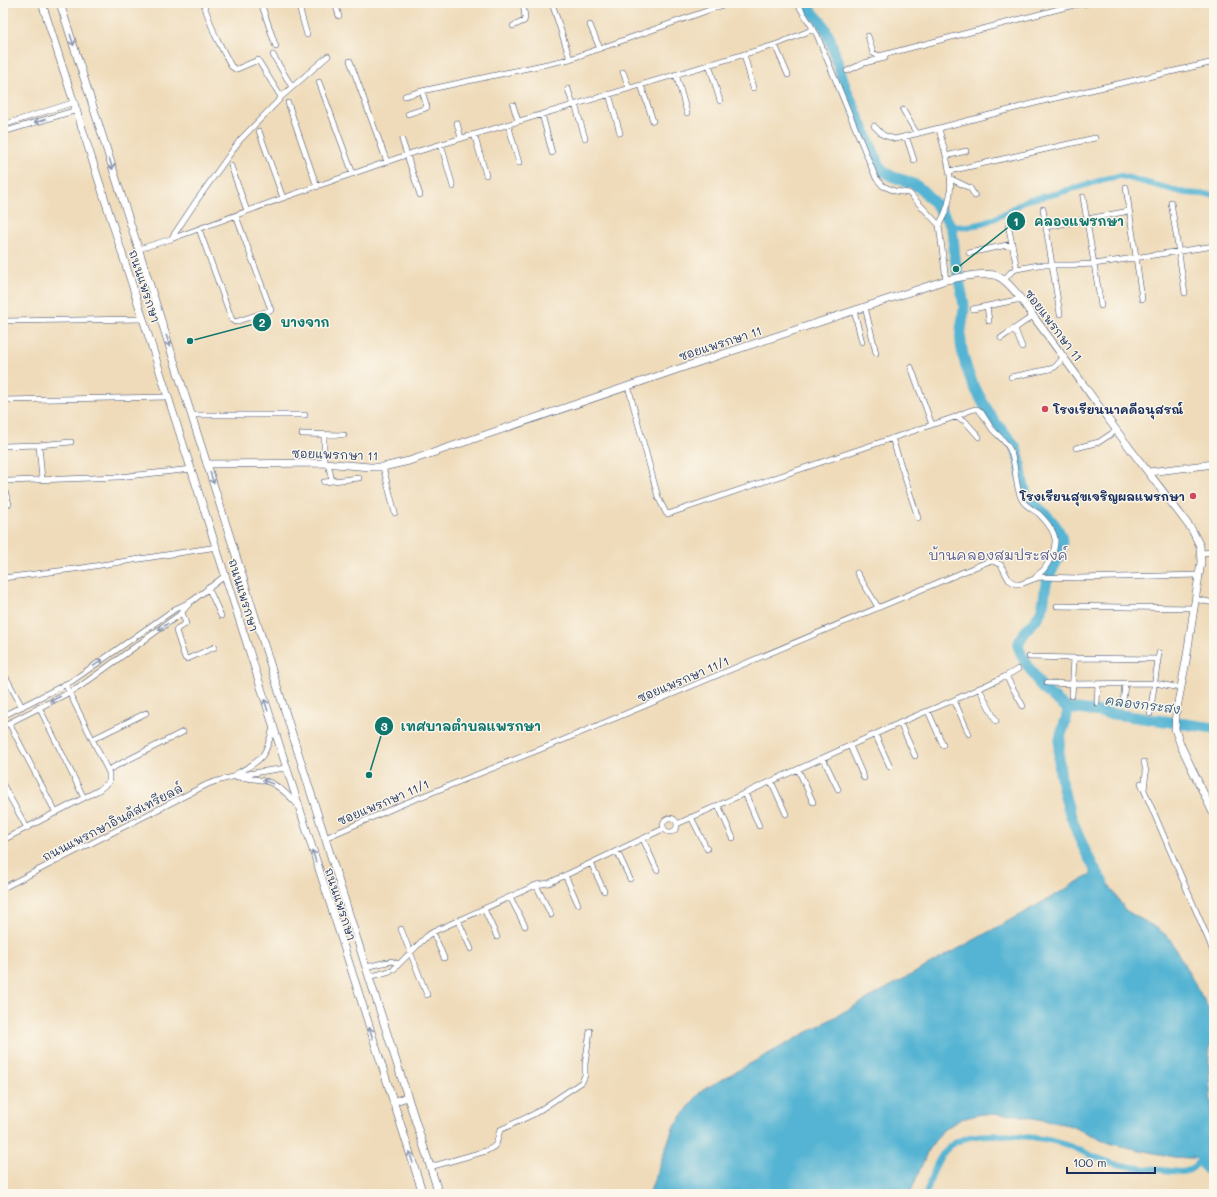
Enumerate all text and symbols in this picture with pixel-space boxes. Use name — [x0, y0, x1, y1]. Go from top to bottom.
one-way arrow — [69, 33, 76, 46]
one-way arrow — [34, 118, 47, 125]
one-way arrow — [108, 158, 116, 170]
callout: คลองแพรกษา — [1006, 209, 1132, 234]
text: คลองแพรกษา — [1034, 212, 1124, 229]
text: 1 — [1013, 213, 1019, 229]
street label: ถนนแพรกษา — [126, 248, 164, 324]
street label: ซอยแพรกษา 11 — [1022, 286, 1086, 364]
callout: บางจาก — [252, 310, 337, 335]
text: บางจาก — [281, 313, 330, 330]
text: 2 — [259, 314, 266, 330]
street label: ซอยแพรกษา 11 — [676, 322, 764, 364]
one-way arrow — [165, 335, 172, 348]
place label: โรงเรียนนาคดีอนุสรณ์ — [1052, 401, 1183, 420]
marker: โรงเรียนนาคดีอนุสรณ์ — [1040, 404, 1050, 414]
street label: ซอยแพรกษา 11 — [291, 444, 379, 464]
one-way arrow — [209, 472, 216, 485]
place label: โรงเรียนสุขเจริญผลแพรกษา — [1018, 488, 1185, 507]
marker: โรงเรียนสุขเจริญผลแพรกษา — [1188, 491, 1198, 501]
district label: บ้านคลองสมประสงค์ — [928, 545, 1068, 564]
street label: ถนนแพรกษา — [225, 557, 263, 633]
one-way arrow — [158, 623, 169, 631]
street label: ซอยแพรกษา 11/1 — [635, 652, 731, 706]
one-way arrow — [92, 659, 103, 667]
water label: คลองกระสง — [1104, 691, 1182, 717]
one-way arrow — [49, 696, 61, 703]
one-way arrow — [262, 700, 270, 712]
callout: เทศบาลตำบลแพรกษา — [374, 714, 549, 739]
text: เทศบาลตำบลแพรกษา — [401, 717, 541, 734]
text: 3 — [380, 718, 388, 734]
street label: ซอยแพรกษา 11/1 — [335, 775, 431, 829]
one-way arrow — [263, 778, 275, 786]
street label: ถนนแพรกษาอินดัสเทรียลล์ — [39, 780, 185, 864]
one-way arrow — [310, 850, 317, 863]
street label: ถนนแพรกษา — [322, 866, 360, 942]
one-way arrow — [367, 1027, 374, 1040]
scale bar — [1067, 1149, 1155, 1175]
one-way arrow — [406, 1151, 414, 1163]
text: 100 m — [1073, 1154, 1107, 1170]

